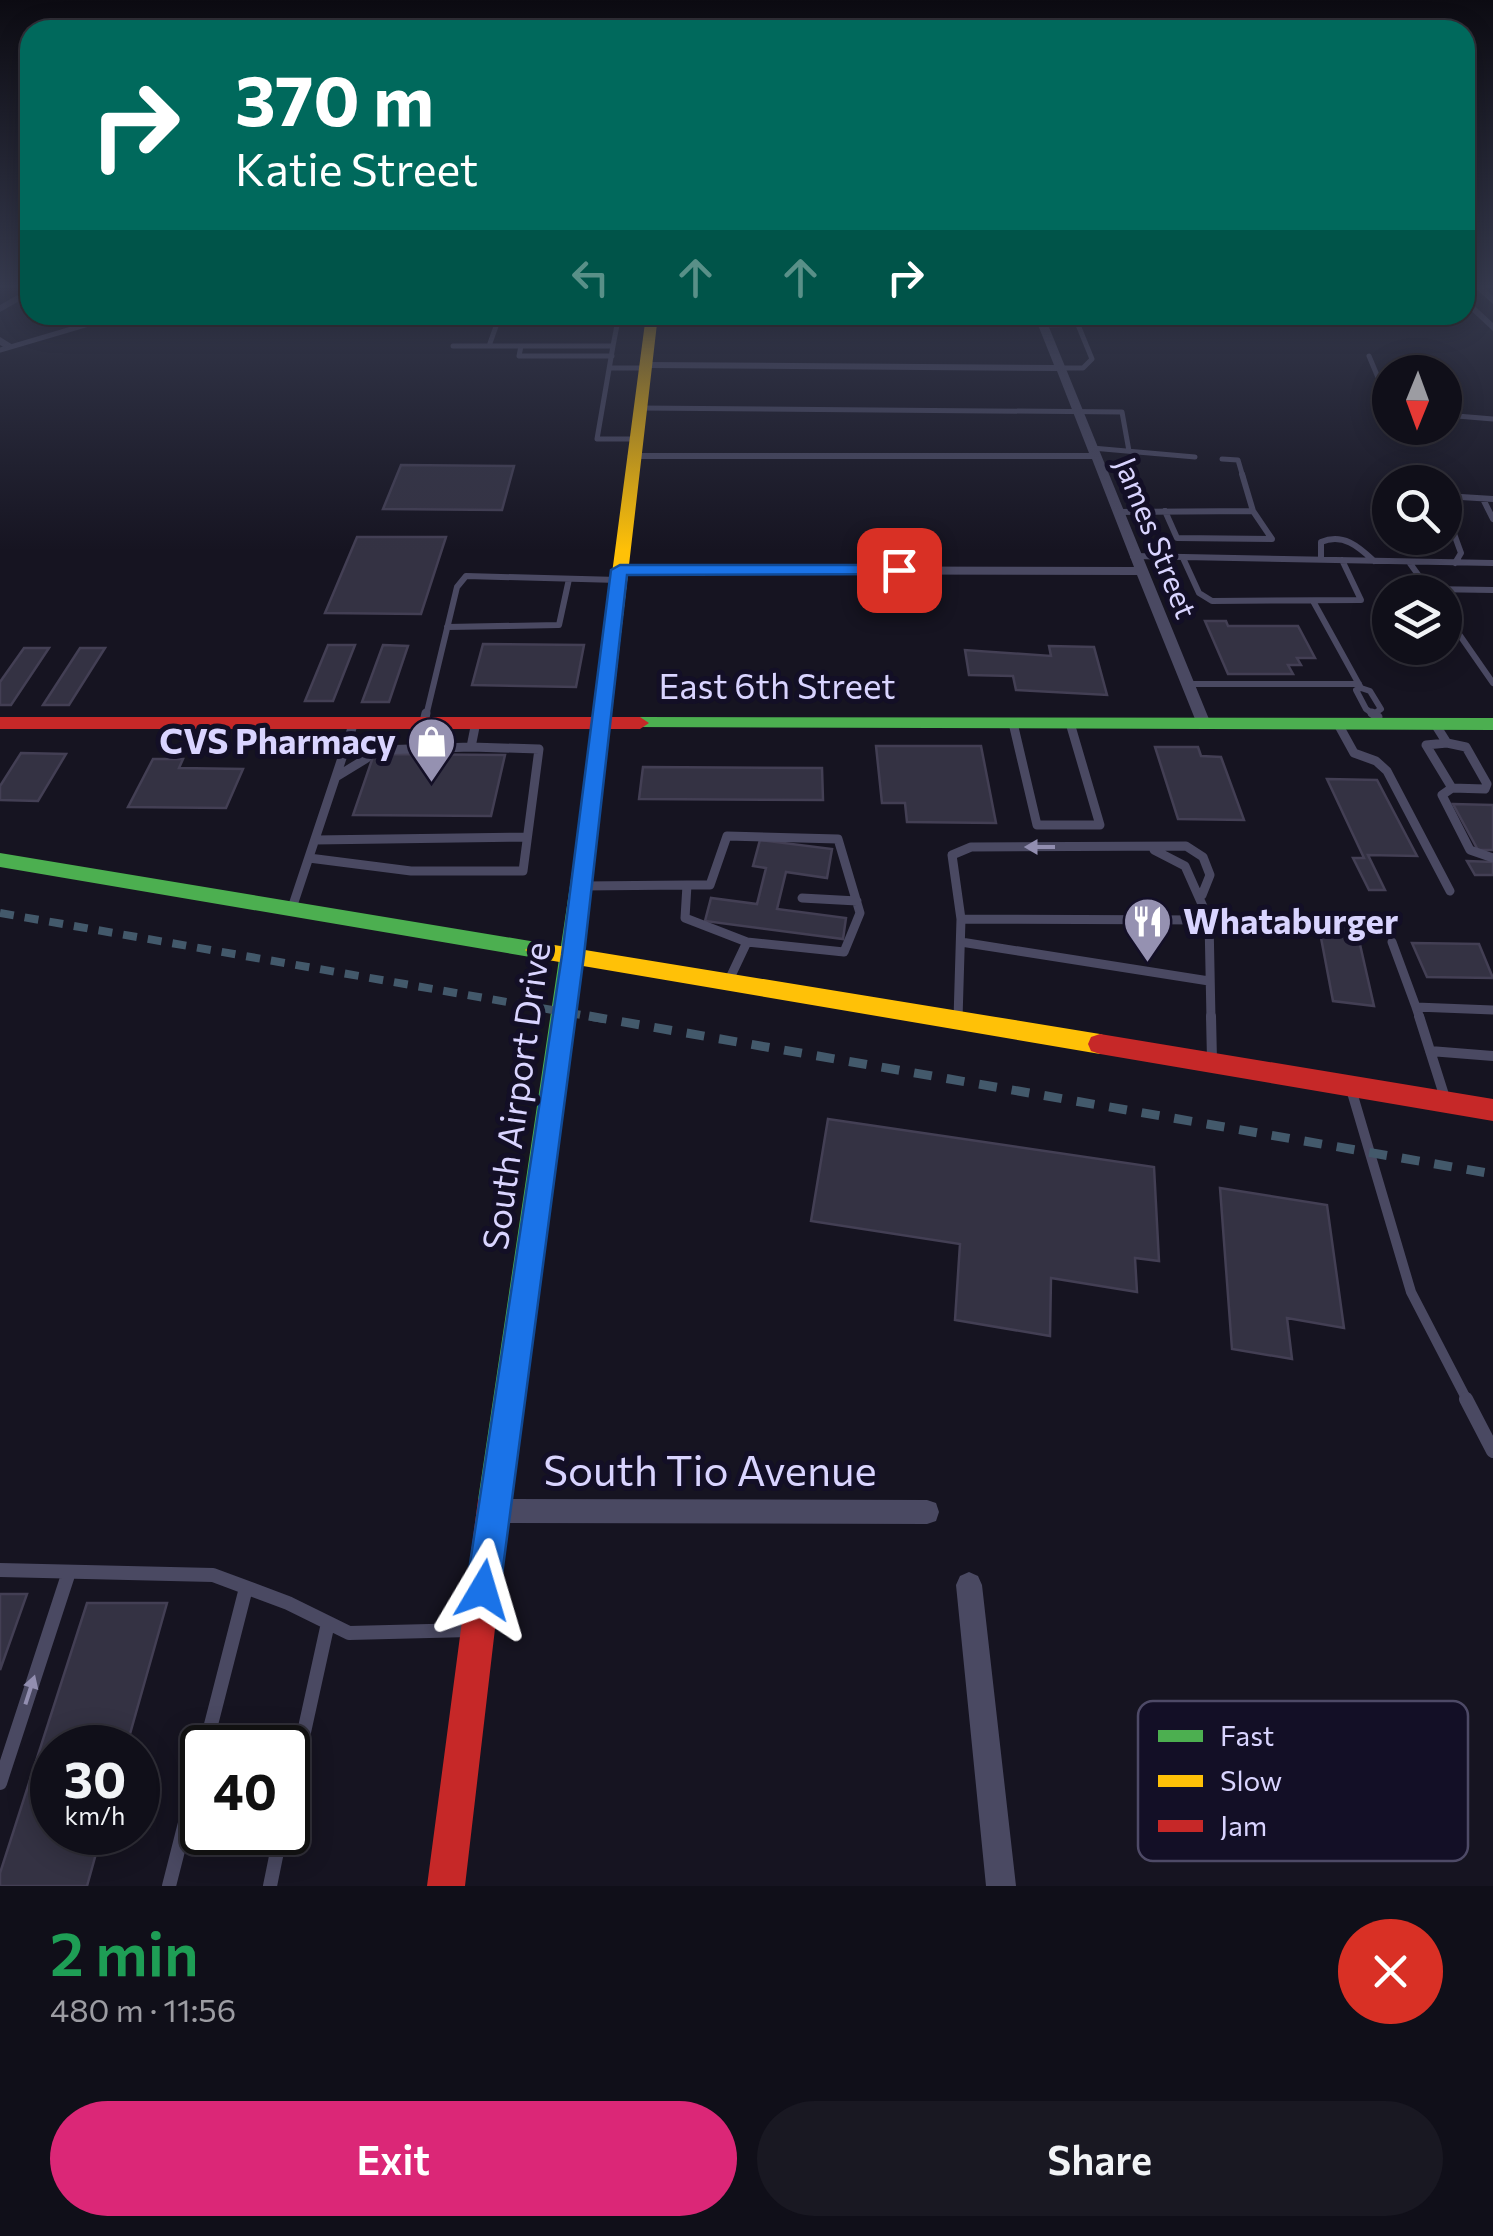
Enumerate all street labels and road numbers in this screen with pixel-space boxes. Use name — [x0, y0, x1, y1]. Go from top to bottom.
street label: James Street — [1108, 451, 1206, 623]
street label: East 6th Street — [658, 663, 896, 706]
street label: South Airport Drive — [472, 939, 557, 1252]
street label: South Tio Avenue — [543, 1443, 877, 1495]

